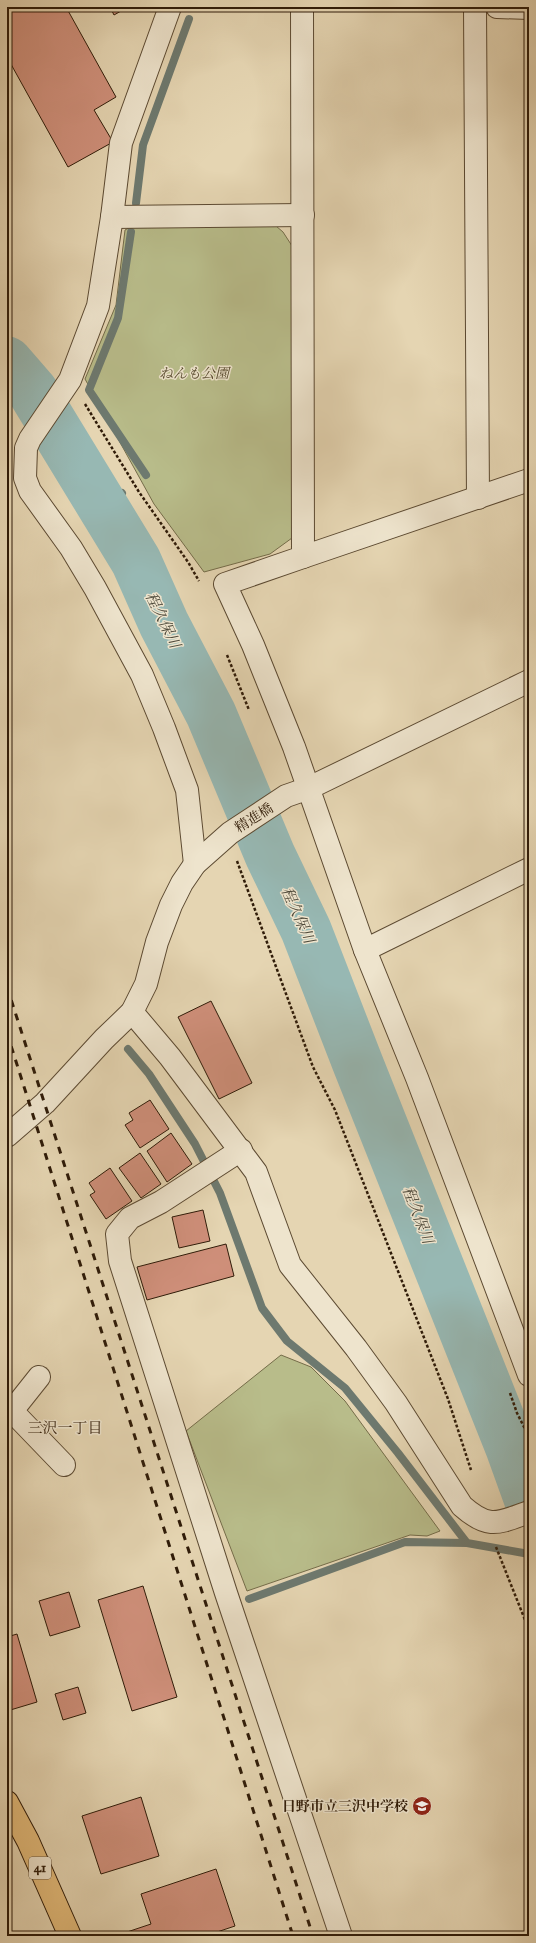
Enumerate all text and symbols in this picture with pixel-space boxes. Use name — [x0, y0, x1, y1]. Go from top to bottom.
park label: ねんも公園 — [159, 365, 231, 382]
water label: 程久保川 — [142, 589, 185, 653]
street label: 精進橋 — [232, 800, 276, 836]
water label: 程久保川 — [278, 884, 319, 948]
water label: 程久保川 — [399, 1184, 438, 1248]
district label: 三沢一丁目 — [27, 1419, 103, 1437]
school or university icon: 日野市立三沢中学校 — [411, 1795, 433, 1817]
place label: 日野市立三沢中学校 — [282, 1798, 408, 1815]
road number: 41 — [29, 1857, 51, 1879]

